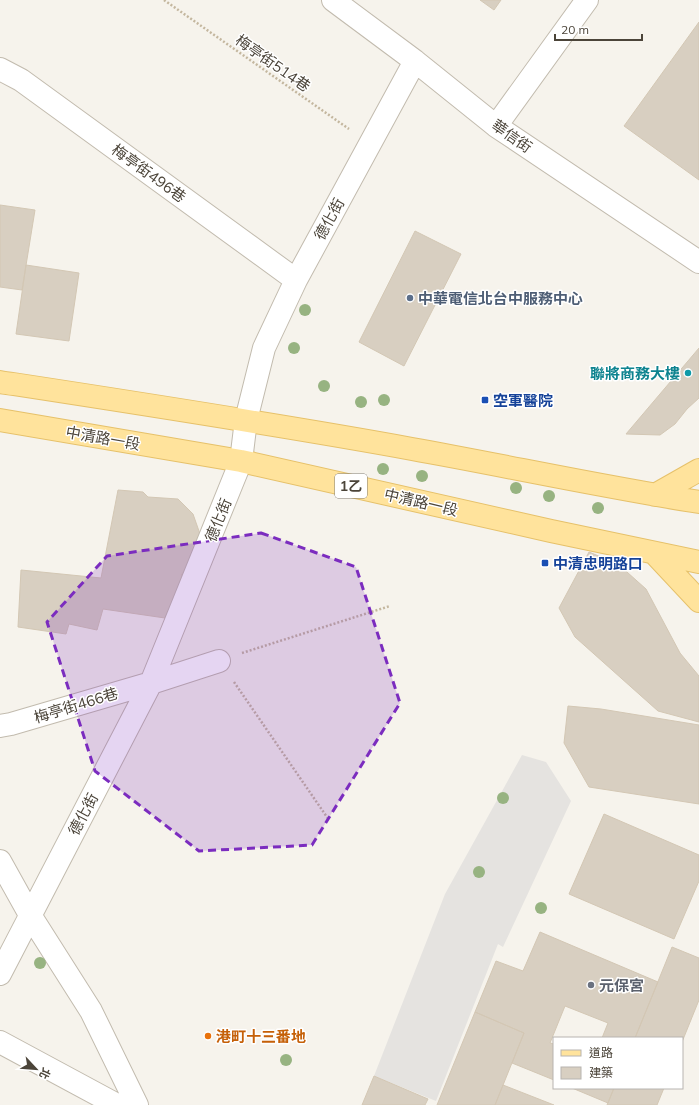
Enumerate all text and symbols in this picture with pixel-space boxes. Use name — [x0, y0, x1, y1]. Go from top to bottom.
scale bar — [555, 16, 642, 42]
text: 20 m — [561, 22, 589, 37]
street label: 梅亭街514巷 — [232, 30, 314, 96]
street label: 華信街 — [488, 115, 536, 157]
street label: 梅亭街496巷 — [108, 140, 190, 206]
street label: 德化街 — [310, 195, 348, 243]
place label: 中華電信北台中服務中心 — [418, 289, 583, 308]
marker: 中華電信北台中服務中心 — [405, 293, 415, 303]
place label: 聯將商務大樓 — [590, 364, 680, 383]
marker: 聯將商務大樓 — [683, 368, 693, 378]
place label: 空軍醫院 — [493, 391, 553, 410]
marker: 空軍醫院 — [480, 395, 490, 405]
street label: 中清路一段 — [64, 422, 142, 454]
road number: 1乙 — [335, 474, 367, 498]
street label: 中清路一段 — [382, 484, 460, 520]
street label: 德化街 — [201, 496, 235, 544]
place label: 中清忠明路口 — [553, 554, 643, 573]
marker: 中清忠明路口 — [540, 558, 550, 568]
street label: 梅亭街466巷 — [32, 683, 120, 727]
street label: 德化街 — [64, 790, 102, 838]
place label: 元保宮 — [599, 976, 644, 995]
marker: 元保宮 — [586, 980, 596, 990]
place label: 港町十三番地 — [216, 1027, 306, 1046]
marker: 港町十三番地 — [203, 1031, 213, 1041]
legend — [553, 1037, 683, 1089]
text: 道路 — [589, 1045, 613, 1060]
north arrow — [16, 1049, 56, 1089]
text: 北 — [36, 1065, 54, 1081]
text: 建築 — [589, 1065, 613, 1080]

